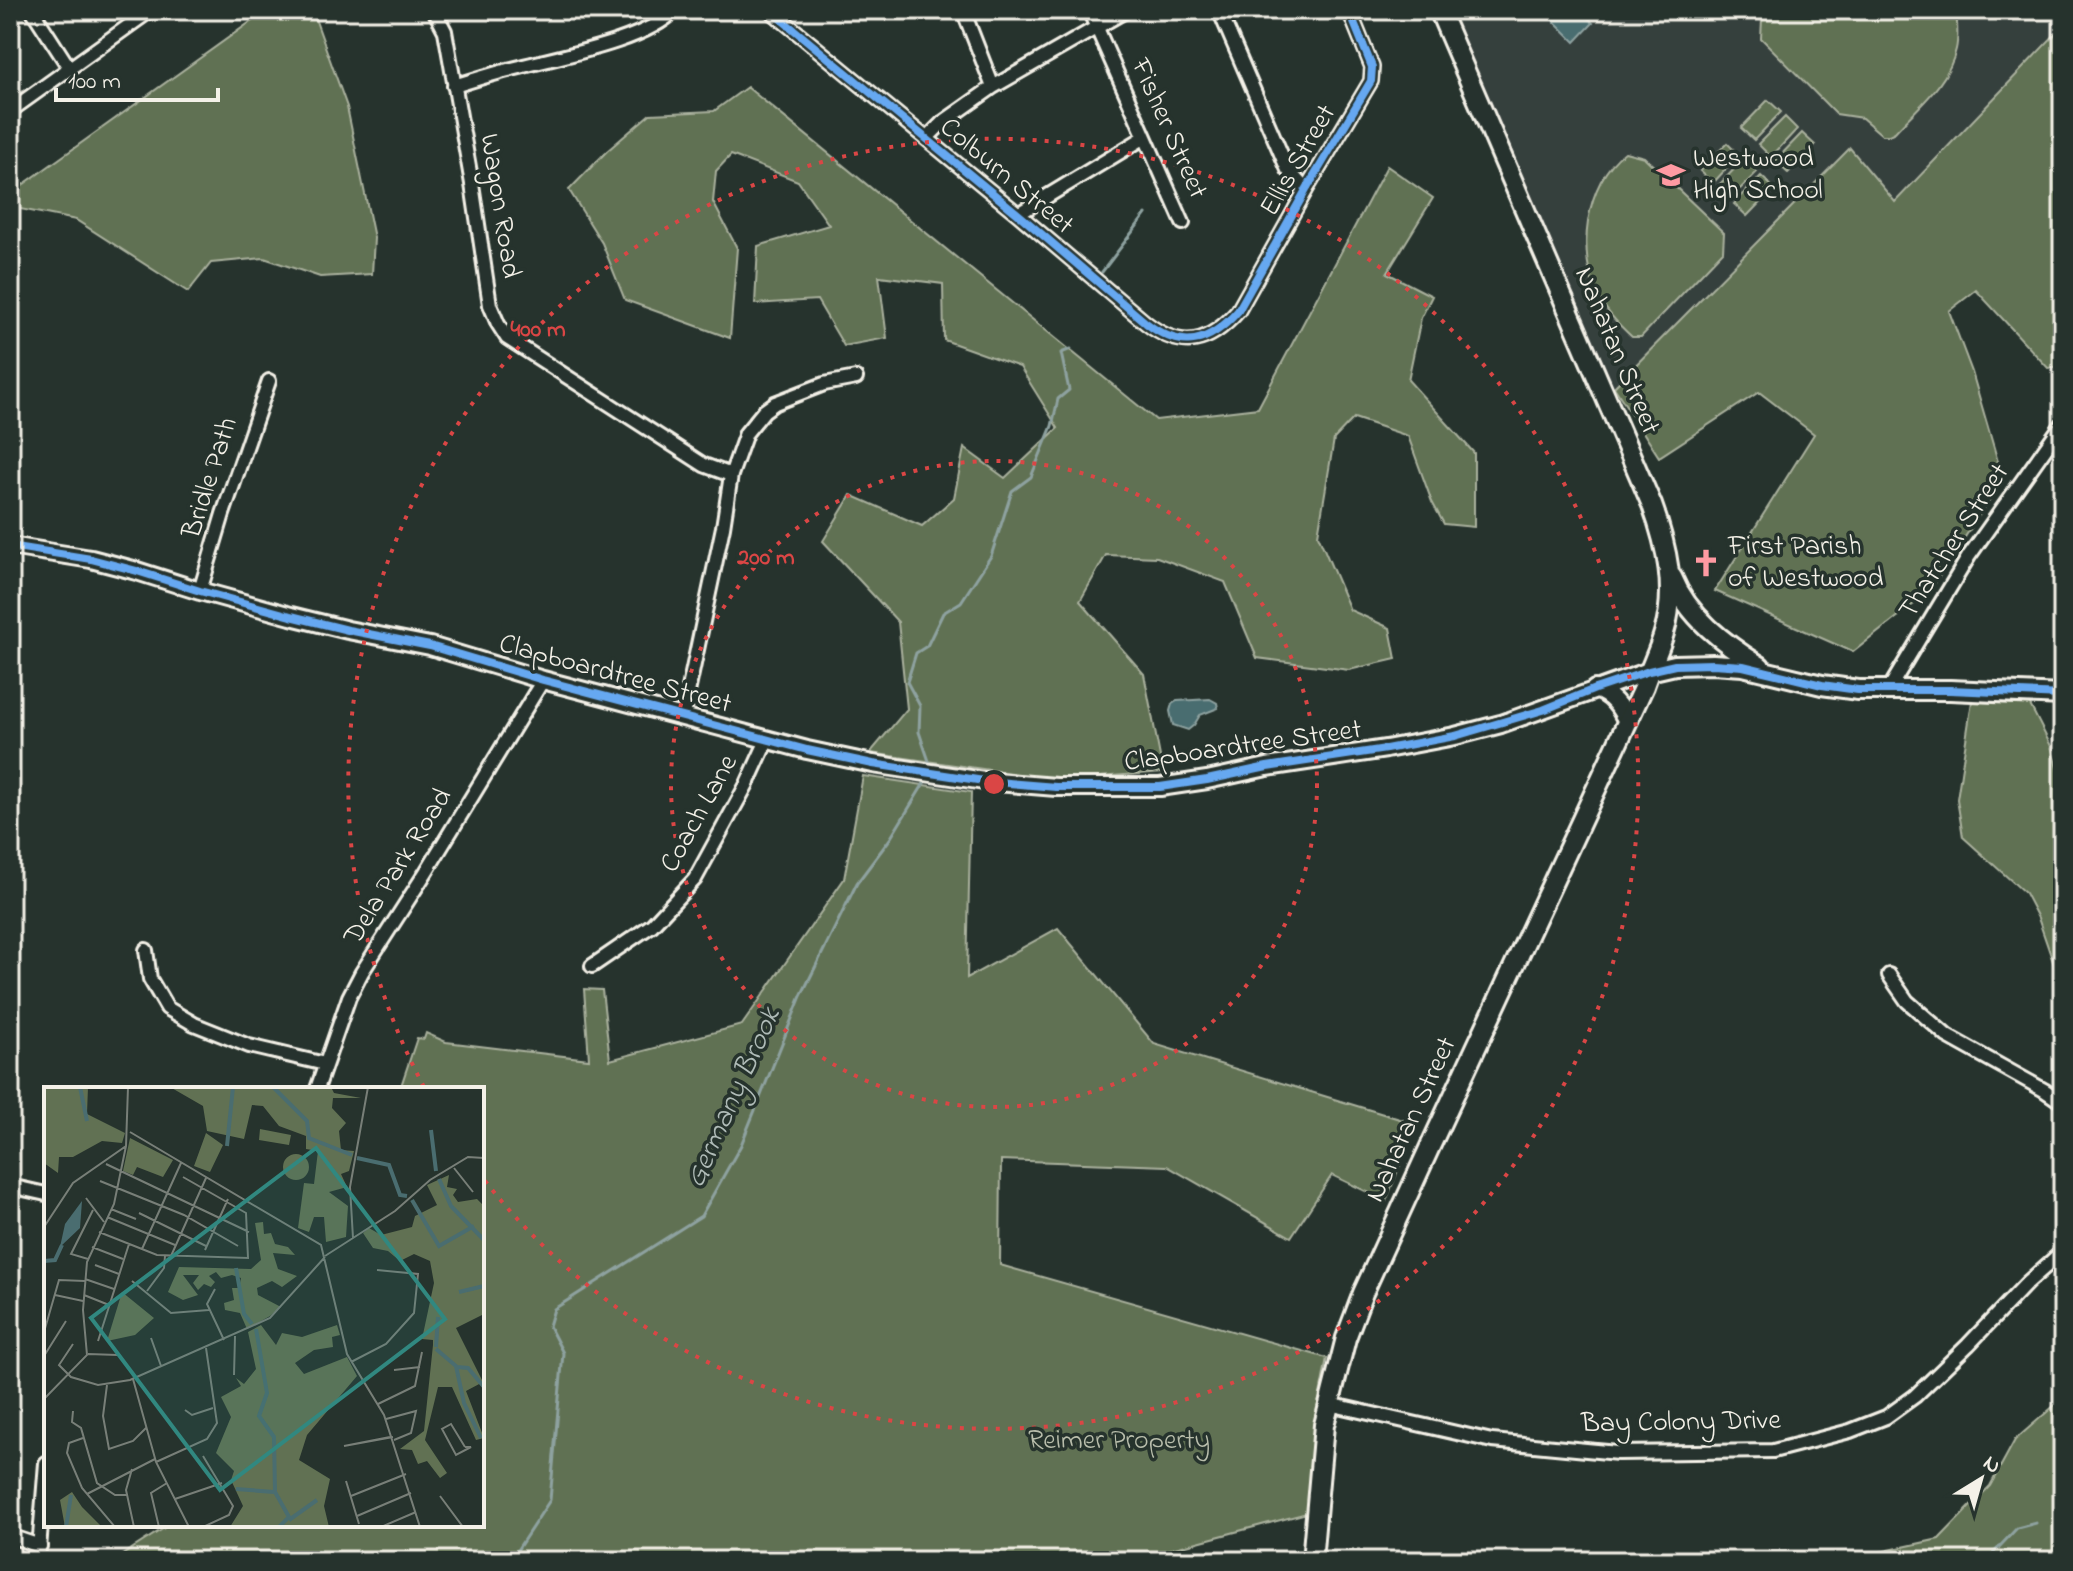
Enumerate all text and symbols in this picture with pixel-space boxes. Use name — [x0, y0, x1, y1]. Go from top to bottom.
street label: Fisher Street — [1118, 51, 1217, 206]
scale bar — [56, 52, 218, 102]
text: 100 m — [68, 65, 121, 100]
street label: Ellis Street — [1250, 97, 1348, 225]
street label: Colburn Street — [930, 108, 1082, 246]
street label: Wagon Road — [467, 131, 531, 281]
place label: Westwood High School — [1693, 139, 1823, 212]
school or university icon: Westwood High School — [1656, 160, 1686, 190]
street label: Nahatan Street — [1562, 261, 1670, 441]
text: 400 m — [510, 313, 566, 348]
street label: Bridle Path — [172, 412, 250, 545]
street label: Thatcher Street — [1889, 456, 2021, 628]
place label: First Parish of Westwood — [1727, 527, 1884, 600]
text: 200 m — [736, 541, 795, 576]
church icon: First Parish of Westwood — [1691, 548, 1721, 578]
street label: Clapboardtree Street — [494, 624, 736, 726]
street label: Clapboardtree Street — [1122, 710, 1364, 784]
street label: Coach Lane — [651, 747, 750, 881]
centre of rings — [980, 770, 1008, 798]
street label: Dela Park Road — [334, 780, 464, 954]
water label: Germany Brook — [675, 999, 794, 1195]
street label: Nahatan Street — [1356, 1031, 1468, 1209]
inset map — [44, 1087, 484, 1527]
street label: Bay Colony Drive — [1580, 1401, 1782, 1445]
park label: Reimer Property — [1028, 1421, 1210, 1462]
north arrow — [1941, 1439, 2021, 1519]
text: N — [1976, 1448, 2007, 1483]

